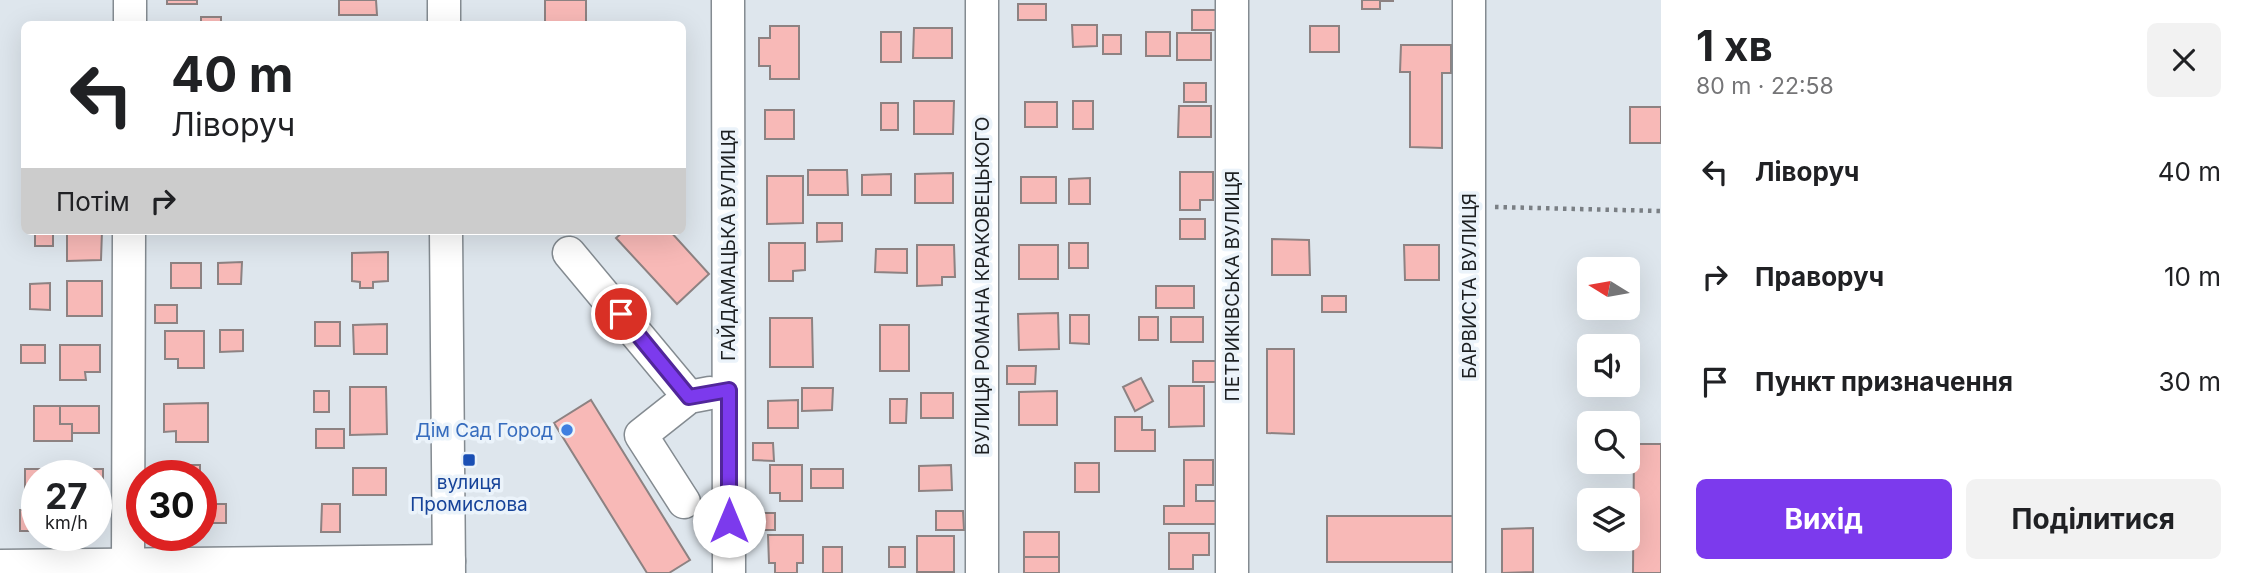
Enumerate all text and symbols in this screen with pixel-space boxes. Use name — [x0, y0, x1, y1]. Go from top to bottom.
text: 1 хв — [1696, 20, 1773, 71]
button: close — [2147, 23, 2221, 97]
text: 40 m — [171, 45, 294, 104]
icon: left — [56, 49, 147, 140]
text: 80 m · 22:58 — [1696, 72, 1834, 100]
text: Ліворуч — [171, 105, 295, 144]
street label: ВУЛИЦЯ РОМАНА КРАКОВЕЦЬКОГО — [971, 117, 994, 455]
street label: ГАЙДАМАЦЬКА ВУЛИЦЯ — [716, 129, 740, 361]
icon: left — [1696, 153, 1734, 191]
text: Ліворуч — [1755, 156, 1859, 187]
text: 40 m — [2158, 156, 2221, 187]
street label: ПЕТРИКІВСЬКА ВУЛИЦЯ — [1221, 171, 1244, 401]
icon: right — [144, 182, 182, 220]
text: Потім — [56, 186, 130, 217]
street label: БАРВИСТА ВУЛИЦЯ — [1458, 193, 1481, 379]
north arrow — [1577, 257, 1640, 320]
map controls — [1577, 257, 1640, 551]
icon: right — [1696, 258, 1734, 296]
text: Праворуч — [1755, 261, 1884, 292]
text: 10 m — [2164, 261, 2221, 292]
pin — [591, 284, 651, 344]
icon: arrive — [602, 295, 640, 333]
button: sound — [1577, 334, 1640, 397]
icon: arrive — [1696, 363, 1734, 401]
text: Пункт призначення — [1755, 366, 2013, 397]
text: 30 m — [2158, 366, 2221, 397]
button: search — [1577, 411, 1640, 474]
place label: Дім Сад Город — [415, 419, 553, 442]
marker: Дім Сад Город — [559, 422, 575, 438]
marker: вулиця Промислова — [461, 452, 477, 468]
speed limit sign: 30 — [126, 460, 217, 551]
place label: вулиця Промислова — [410, 471, 528, 516]
text: 27 — [45, 475, 88, 517]
button: Вихід — [1696, 479, 1952, 559]
button: Поділитися — [1966, 479, 2221, 559]
position arrow — [692, 484, 766, 558]
button: layers — [1577, 488, 1640, 551]
text: km/h — [45, 512, 88, 533]

